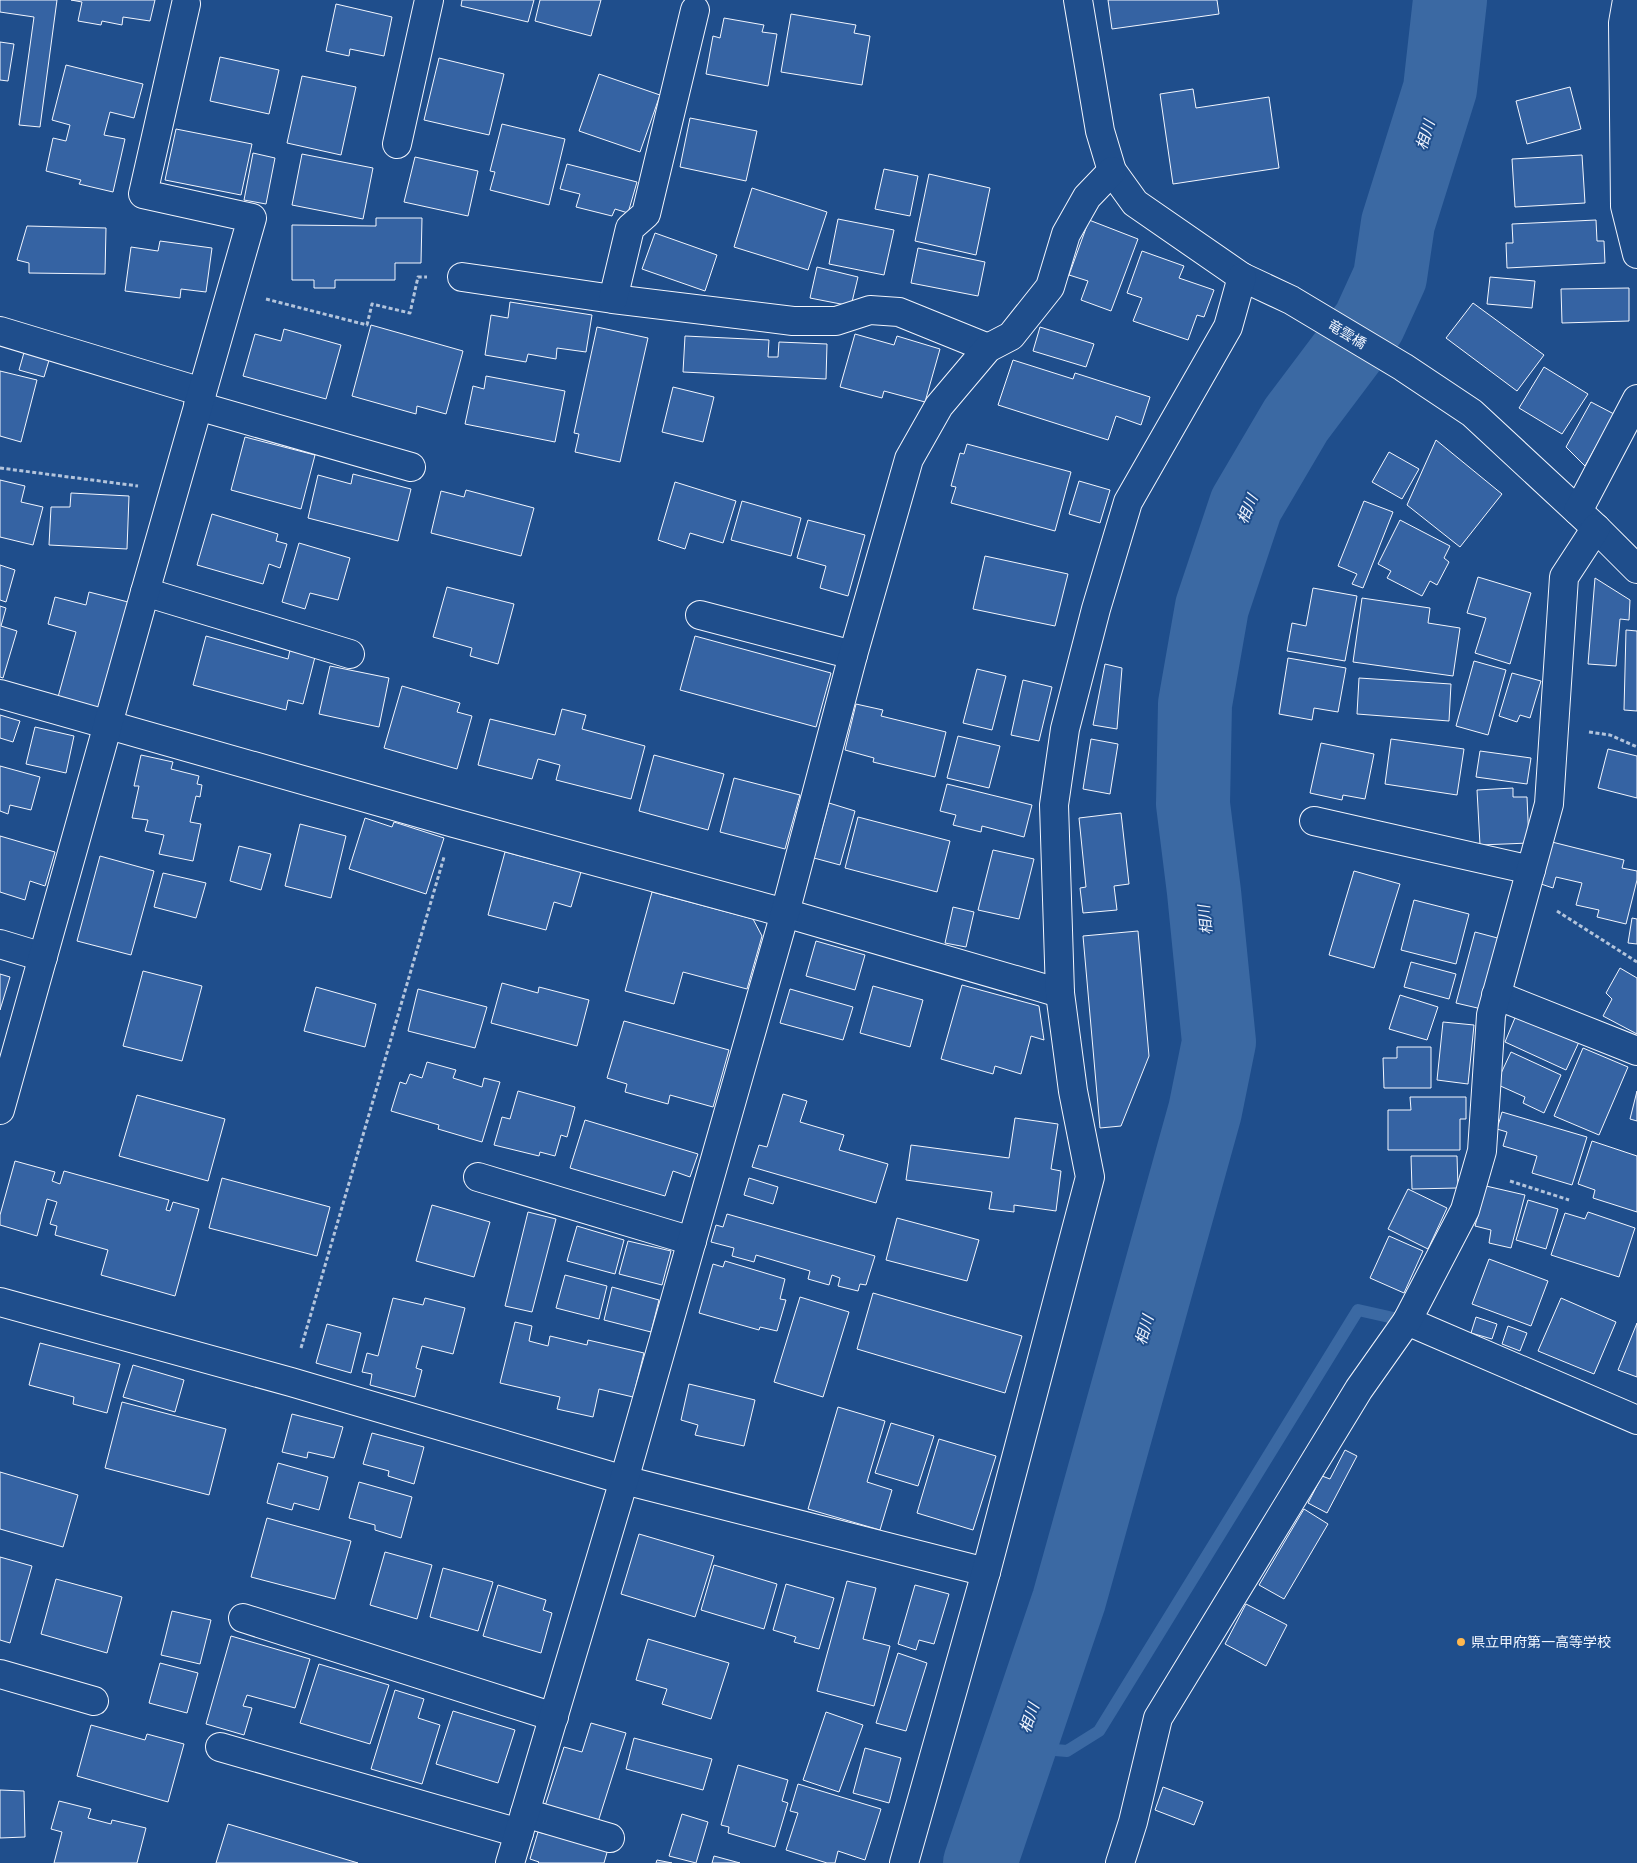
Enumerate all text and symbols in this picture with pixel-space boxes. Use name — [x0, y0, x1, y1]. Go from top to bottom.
water label: 相川 — [1412, 116, 1438, 152]
street label: 竜雲橋 — [1325, 316, 1369, 352]
water label: 相川 — [1233, 490, 1261, 526]
water label: 相川 — [1195, 902, 1215, 936]
water label: 相川 — [1132, 1311, 1157, 1347]
place label: 県立甲府第一高等学校 — [1471, 1634, 1611, 1650]
marker: 県立甲府第一高等学校 — [1455, 1636, 1467, 1648]
water label: 相川 — [1016, 1699, 1043, 1735]

